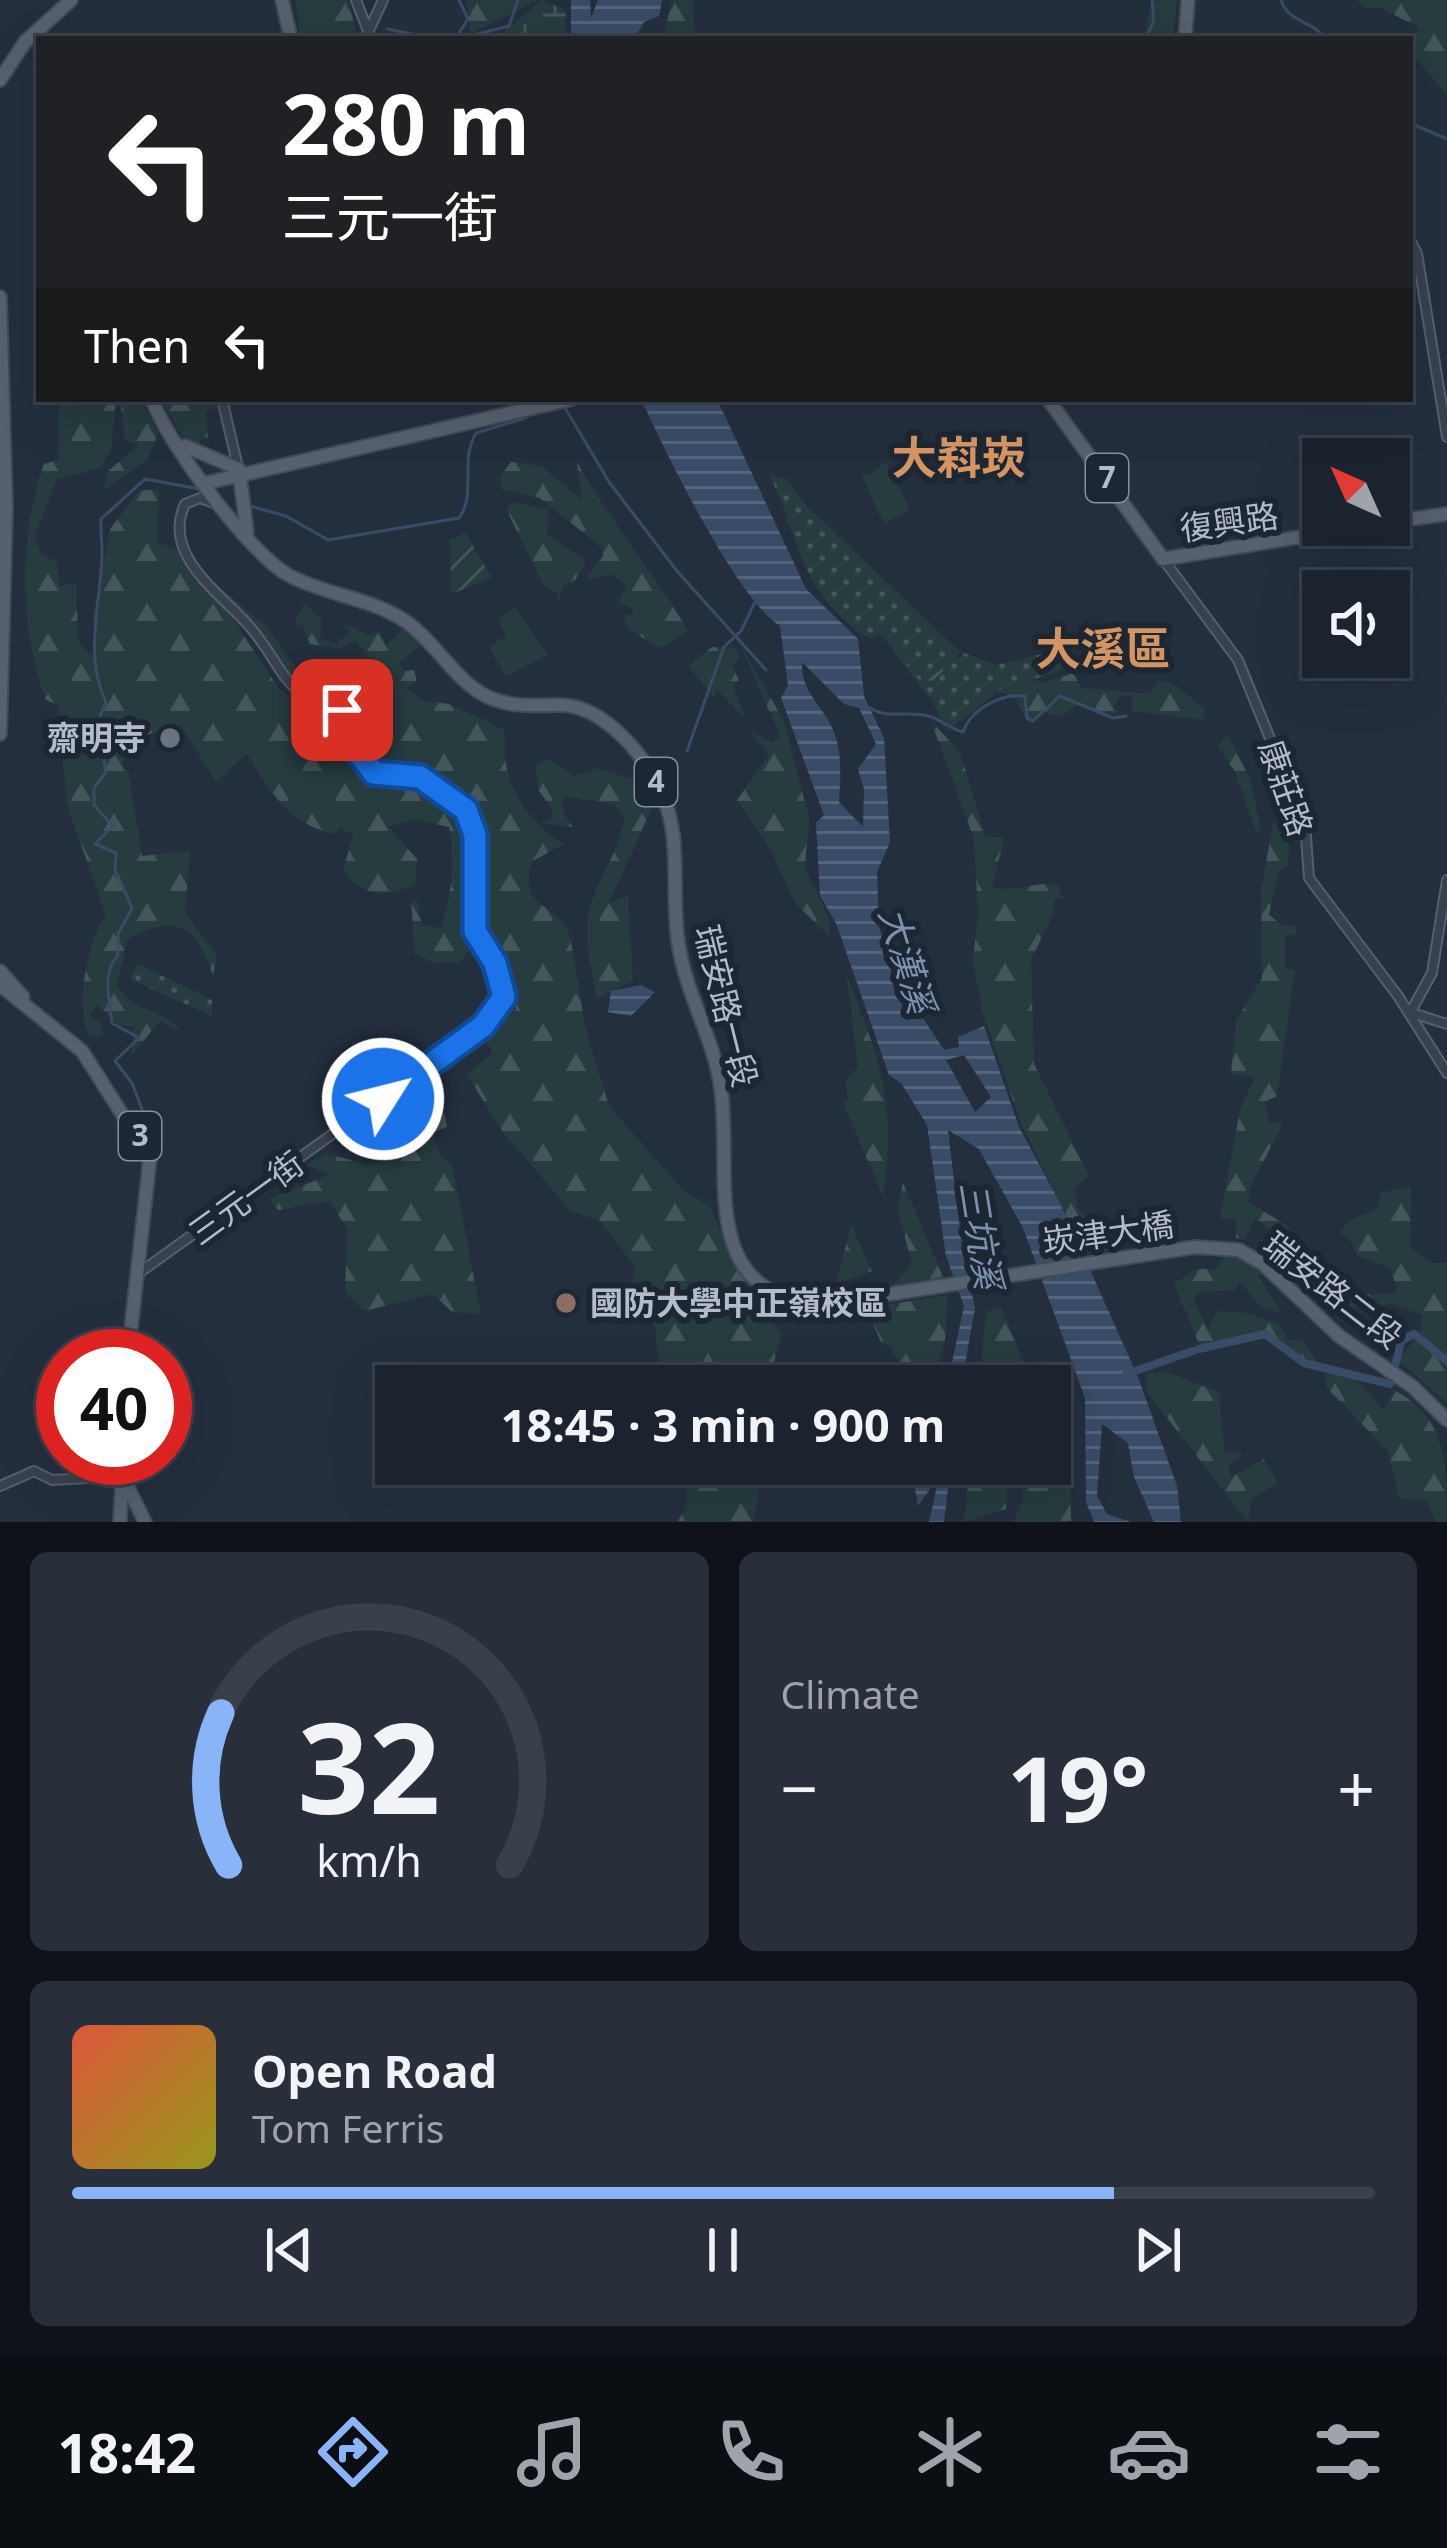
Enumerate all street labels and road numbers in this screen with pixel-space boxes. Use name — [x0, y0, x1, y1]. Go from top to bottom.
road number: 7 — [1086, 454, 1128, 502]
street label: 復興路 — [1177, 492, 1281, 551]
street label: 康莊路 — [1249, 734, 1324, 842]
road number: 4 — [635, 758, 677, 806]
street label: 瑞安路一段 — [685, 920, 768, 1091]
road number: 3 — [119, 1112, 161, 1160]
street label: 三元一街 — [179, 1141, 312, 1255]
street label: 崁津大橋 — [1039, 1201, 1176, 1264]
street label: 瑞安路二段 — [1254, 1221, 1412, 1358]

